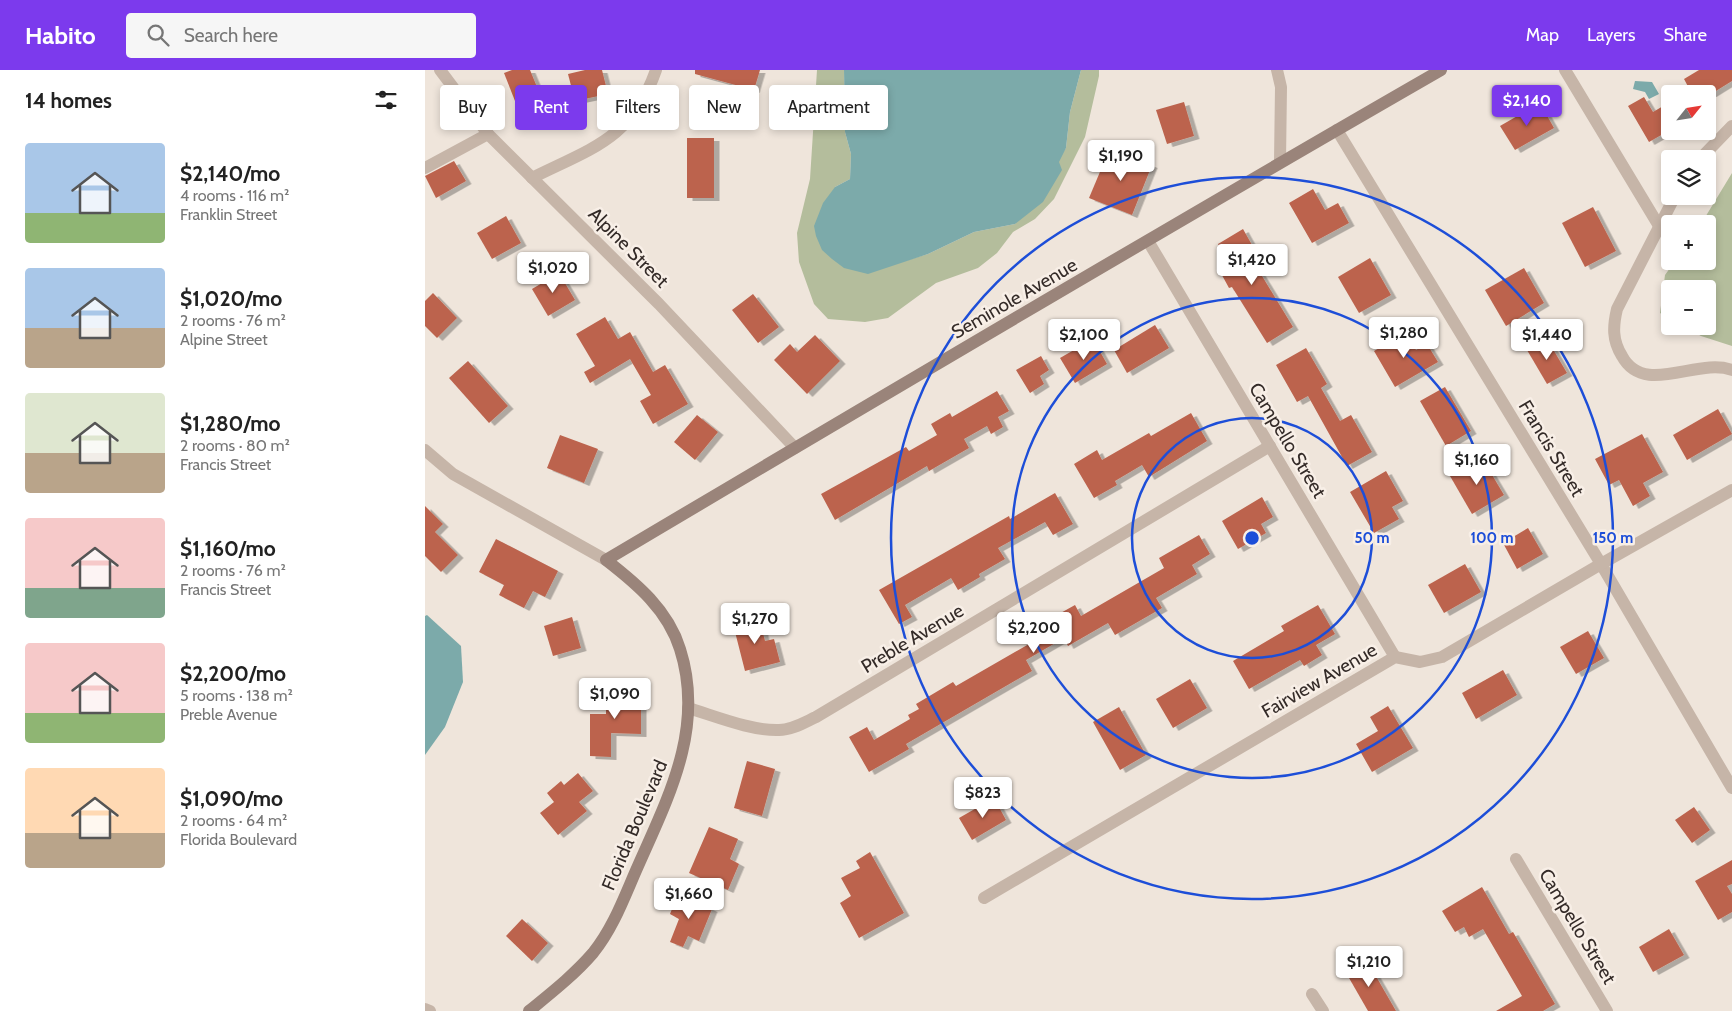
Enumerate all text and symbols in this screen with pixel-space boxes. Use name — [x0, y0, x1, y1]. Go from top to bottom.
search box — [126, 13, 476, 58]
text: Habito — [25, 21, 96, 50]
icon: search — [144, 21, 172, 49]
text: Search here — [184, 24, 278, 47]
text: Map — [1526, 24, 1559, 46]
text: Layers — [1587, 24, 1636, 46]
text: Share — [1664, 24, 1707, 46]
chip: Buy — [440, 85, 505, 130]
chip: Rent — [515, 85, 587, 130]
chip: Filters — [597, 85, 679, 130]
chip: New — [689, 85, 759, 130]
chip: Apartment — [769, 85, 888, 130]
pin: $2,140 — [1486, 85, 1568, 127]
north arrow — [1661, 85, 1716, 140]
map controls — [1661, 85, 1716, 335]
icon: filters — [372, 86, 400, 114]
text: 14 homes — [25, 88, 112, 113]
text: $2,140 — [1503, 91, 1551, 110]
pin: $1,190 — [1080, 140, 1162, 182]
text: $1,190 — [1099, 146, 1143, 165]
button: layers — [1661, 150, 1716, 205]
text: $2,140/mo — [180, 161, 280, 186]
icon: home — [65, 163, 125, 223]
text: 4 rooms · 116 m² — [180, 186, 289, 205]
street label: Alpine Street — [584, 202, 674, 293]
text: Franklin Street — [180, 205, 277, 224]
button: + — [1661, 215, 1716, 270]
pin: $1,420 — [1211, 244, 1293, 286]
text: $1,420 — [1228, 250, 1276, 269]
pin: $1,020 — [512, 252, 594, 294]
street label: Seminole Avenue — [947, 253, 1081, 344]
text: $1,020 — [528, 258, 578, 277]
button: − — [1661, 280, 1716, 335]
text: $1,020/mo — [180, 286, 282, 311]
icon: home — [65, 288, 125, 348]
text: 2 rooms · 76 m² — [180, 311, 286, 330]
pin: $1,280 — [1363, 316, 1445, 359]
pin: $2,100 — [1043, 318, 1125, 361]
pin: $1,440 — [1506, 318, 1588, 361]
text: $1,280 — [1380, 323, 1428, 342]
text: $2,100 — [1059, 325, 1109, 344]
text: $1,440 — [1522, 325, 1572, 344]
text: Alpine Street — [180, 330, 268, 349]
street label: Campello Street — [1244, 379, 1331, 503]
street label: Francis Street — [1514, 396, 1590, 501]
text: $1,280/mo — [180, 411, 280, 436]
icon: home — [65, 413, 125, 473]
text: 2 rooms · 80 m² — [180, 436, 290, 455]
pin: $1,160 — [1436, 444, 1518, 486]
text: $1,160 — [1455, 450, 1499, 469]
text: Francis Street — [180, 455, 271, 474]
centre of rings — [1243, 529, 1261, 547]
text: 50 m — [1354, 529, 1390, 547]
text: 100 m — [1470, 529, 1514, 547]
text: 150 m — [1593, 529, 1633, 547]
text: $1,160/mo — [180, 536, 276, 561]
icon: home — [65, 538, 125, 598]
text: 2 rooms · 76 m² — [180, 561, 286, 580]
text: Francis Street — [180, 580, 271, 599]
street label: Preble Avenue — [857, 599, 968, 678]
pin: $1,270 — [714, 602, 796, 645]
text: $1,270 — [732, 609, 778, 628]
pin: $2,200 — [993, 612, 1075, 654]
text: $2,200 — [1008, 618, 1060, 637]
street label: Fairview Avenue — [1257, 638, 1381, 723]
text: $2,200/mo — [180, 661, 286, 686]
icon: home — [65, 663, 125, 723]
pin: $1,090 — [574, 678, 656, 720]
text: $1,090 — [590, 684, 640, 703]
text: 5 rooms · 138 m² — [180, 686, 293, 705]
text: Preble Avenue — [180, 705, 277, 724]
street label: Florida Boulevard — [597, 757, 672, 894]
pin: $823 — [953, 776, 1013, 819]
text: $823 — [965, 783, 1001, 802]
text: $1,090/mo — [180, 786, 283, 811]
icon: home — [65, 788, 125, 848]
text: 2 rooms · 64 m² — [180, 811, 287, 830]
text: Florida Boulevard — [180, 830, 297, 849]
street label: Campello Street — [1534, 865, 1621, 989]
pin: $1,660 — [648, 878, 730, 920]
text: $1,660 — [665, 884, 713, 903]
pin: $1,210 — [1328, 946, 1410, 988]
text: $1,210 — [1347, 952, 1391, 971]

